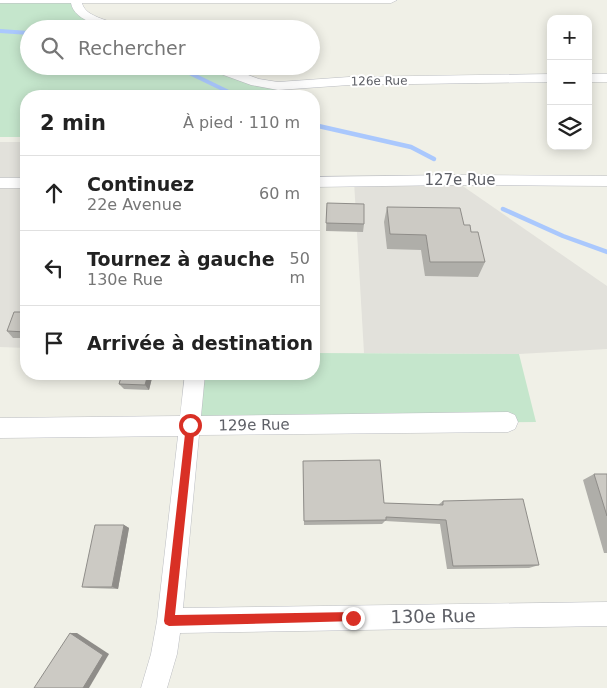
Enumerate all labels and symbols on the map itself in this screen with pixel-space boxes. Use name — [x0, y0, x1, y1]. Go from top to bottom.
street label: 126e Rue — [350, 74, 408, 88]
street label: 127e Rue — [424, 171, 496, 189]
route start — [179, 414, 202, 437]
street label: 129e Rue — [218, 415, 290, 435]
street label: 130e Rue — [390, 605, 476, 627]
route end — [342, 607, 365, 630]

